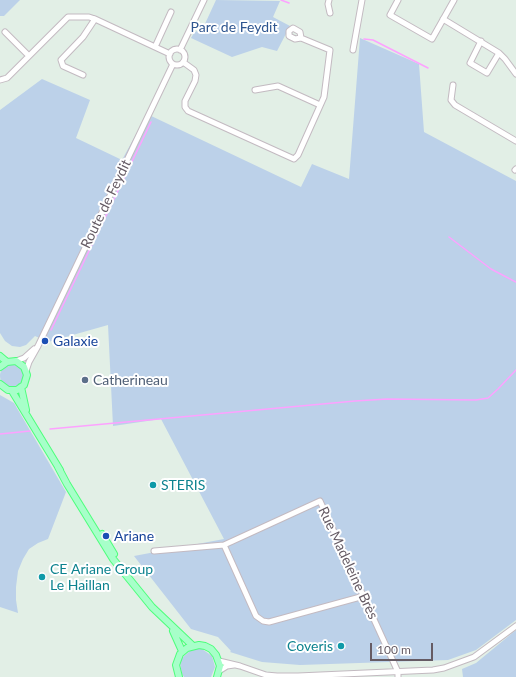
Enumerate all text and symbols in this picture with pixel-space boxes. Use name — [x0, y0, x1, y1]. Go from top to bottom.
park label: Parc de Feydit — [191, 19, 277, 35]
street label: Route de Feydit — [77, 157, 135, 251]
place label: Galaxie — [53, 333, 98, 349]
marker: Galaxie — [40, 336, 50, 346]
place label: Catherineau — [93, 372, 168, 388]
marker: Catherineau — [80, 375, 90, 385]
place label: STERIS — [161, 477, 205, 493]
marker: STERIS — [148, 480, 158, 490]
street label: Rue Madeleine Brès — [315, 504, 381, 622]
place label: Ariane — [114, 528, 154, 544]
marker: Ariane — [101, 531, 111, 541]
place label: CE Ariane Group Le Haillan — [50, 561, 153, 594]
marker: CE Ariane Group Le Haillan — [37, 572, 47, 582]
scale bar — [372, 635, 435, 661]
place label: Coveris — [287, 638, 333, 654]
marker: Coveris — [336, 641, 346, 651]
text: 100 m — [377, 642, 411, 657]

